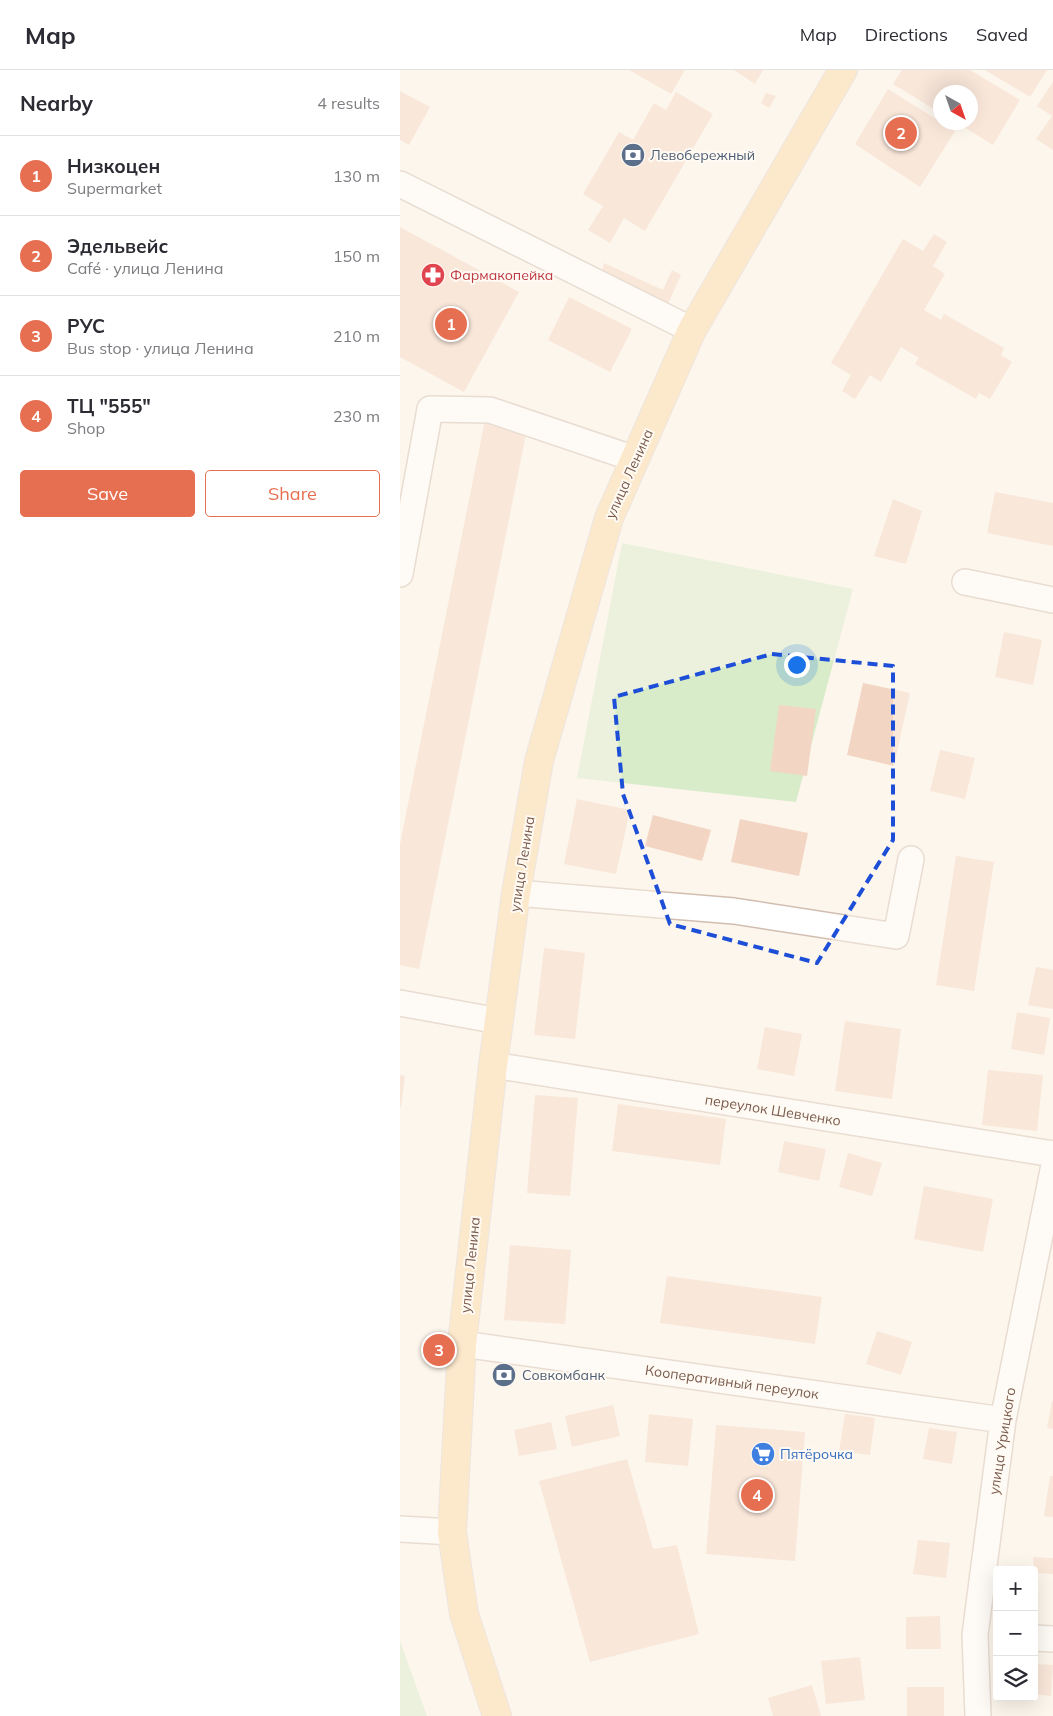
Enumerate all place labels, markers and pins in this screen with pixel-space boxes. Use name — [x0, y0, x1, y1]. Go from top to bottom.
pin: 2 — [885, 114, 917, 152]
bank icon: Левобережный — [620, 142, 646, 168]
place label: Левобережный — [650, 146, 755, 164]
pharmacy icon: Фармакопейка — [420, 262, 446, 288]
place label: Фармакопейка — [450, 266, 553, 284]
pin: 1 — [435, 305, 467, 343]
pin: 3 — [423, 1331, 455, 1369]
bank icon: Совкомбанк — [491, 1362, 517, 1388]
place label: Совкомбанк — [522, 1366, 606, 1384]
supermarket icon: Пятёрочка — [750, 1441, 776, 1467]
place label: Пятёрочка — [780, 1445, 853, 1463]
pin: 4 — [741, 1476, 773, 1514]

